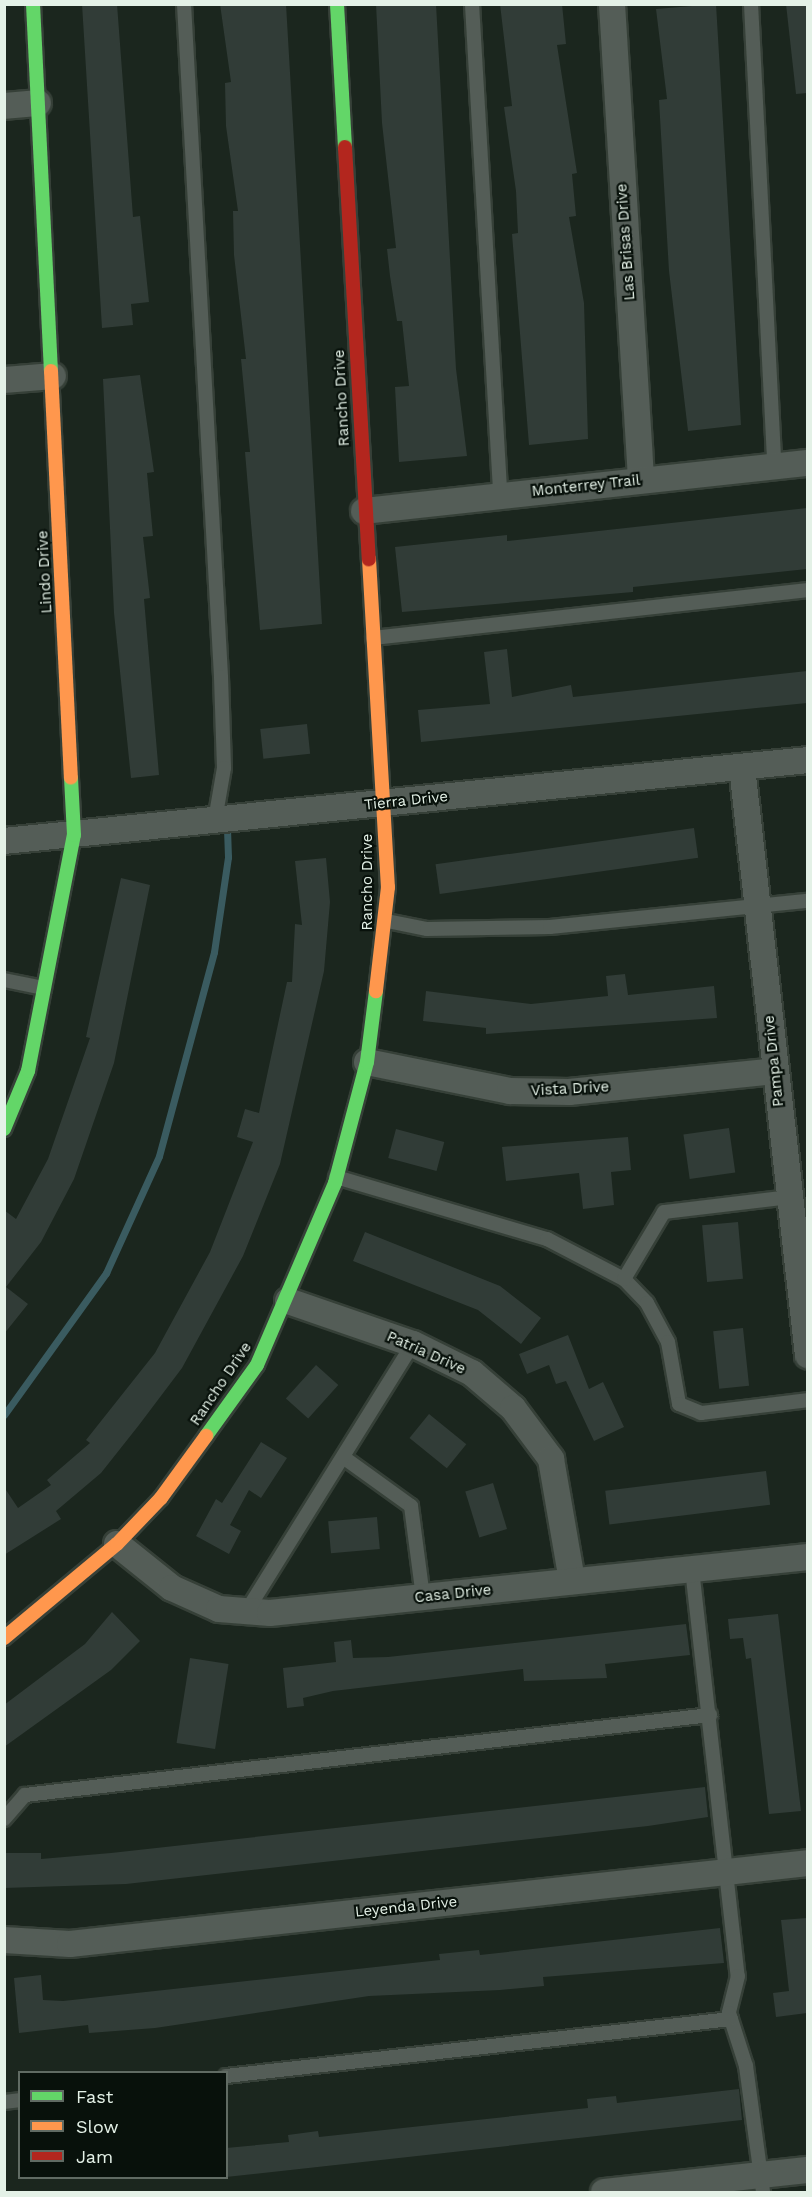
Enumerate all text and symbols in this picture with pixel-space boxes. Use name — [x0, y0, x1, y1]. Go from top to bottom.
street label: Las Brisas Drive — [613, 183, 639, 301]
street label: Rancho Drive — [330, 349, 354, 447]
street label: Monterrey Trail — [530, 471, 642, 501]
street label: Lindo Drive — [34, 530, 56, 614]
street label: Tierra Drive — [363, 788, 449, 814]
street label: Rancho Drive — [359, 834, 377, 930]
street label: Pampa Drive — [760, 1014, 788, 1108]
street label: Vista Drive — [530, 1078, 610, 1100]
street label: Patria Drive — [384, 1328, 468, 1378]
street label: Rancho Drive — [186, 1339, 256, 1429]
street label: Casa Drive — [413, 1581, 493, 1607]
street label: Leyenda Drive — [354, 1893, 458, 1921]
legend — [18, 2071, 228, 2179]
text: Fast — [76, 2086, 113, 2107]
text: Slow — [76, 2116, 119, 2137]
text: Jam — [76, 2146, 113, 2167]

